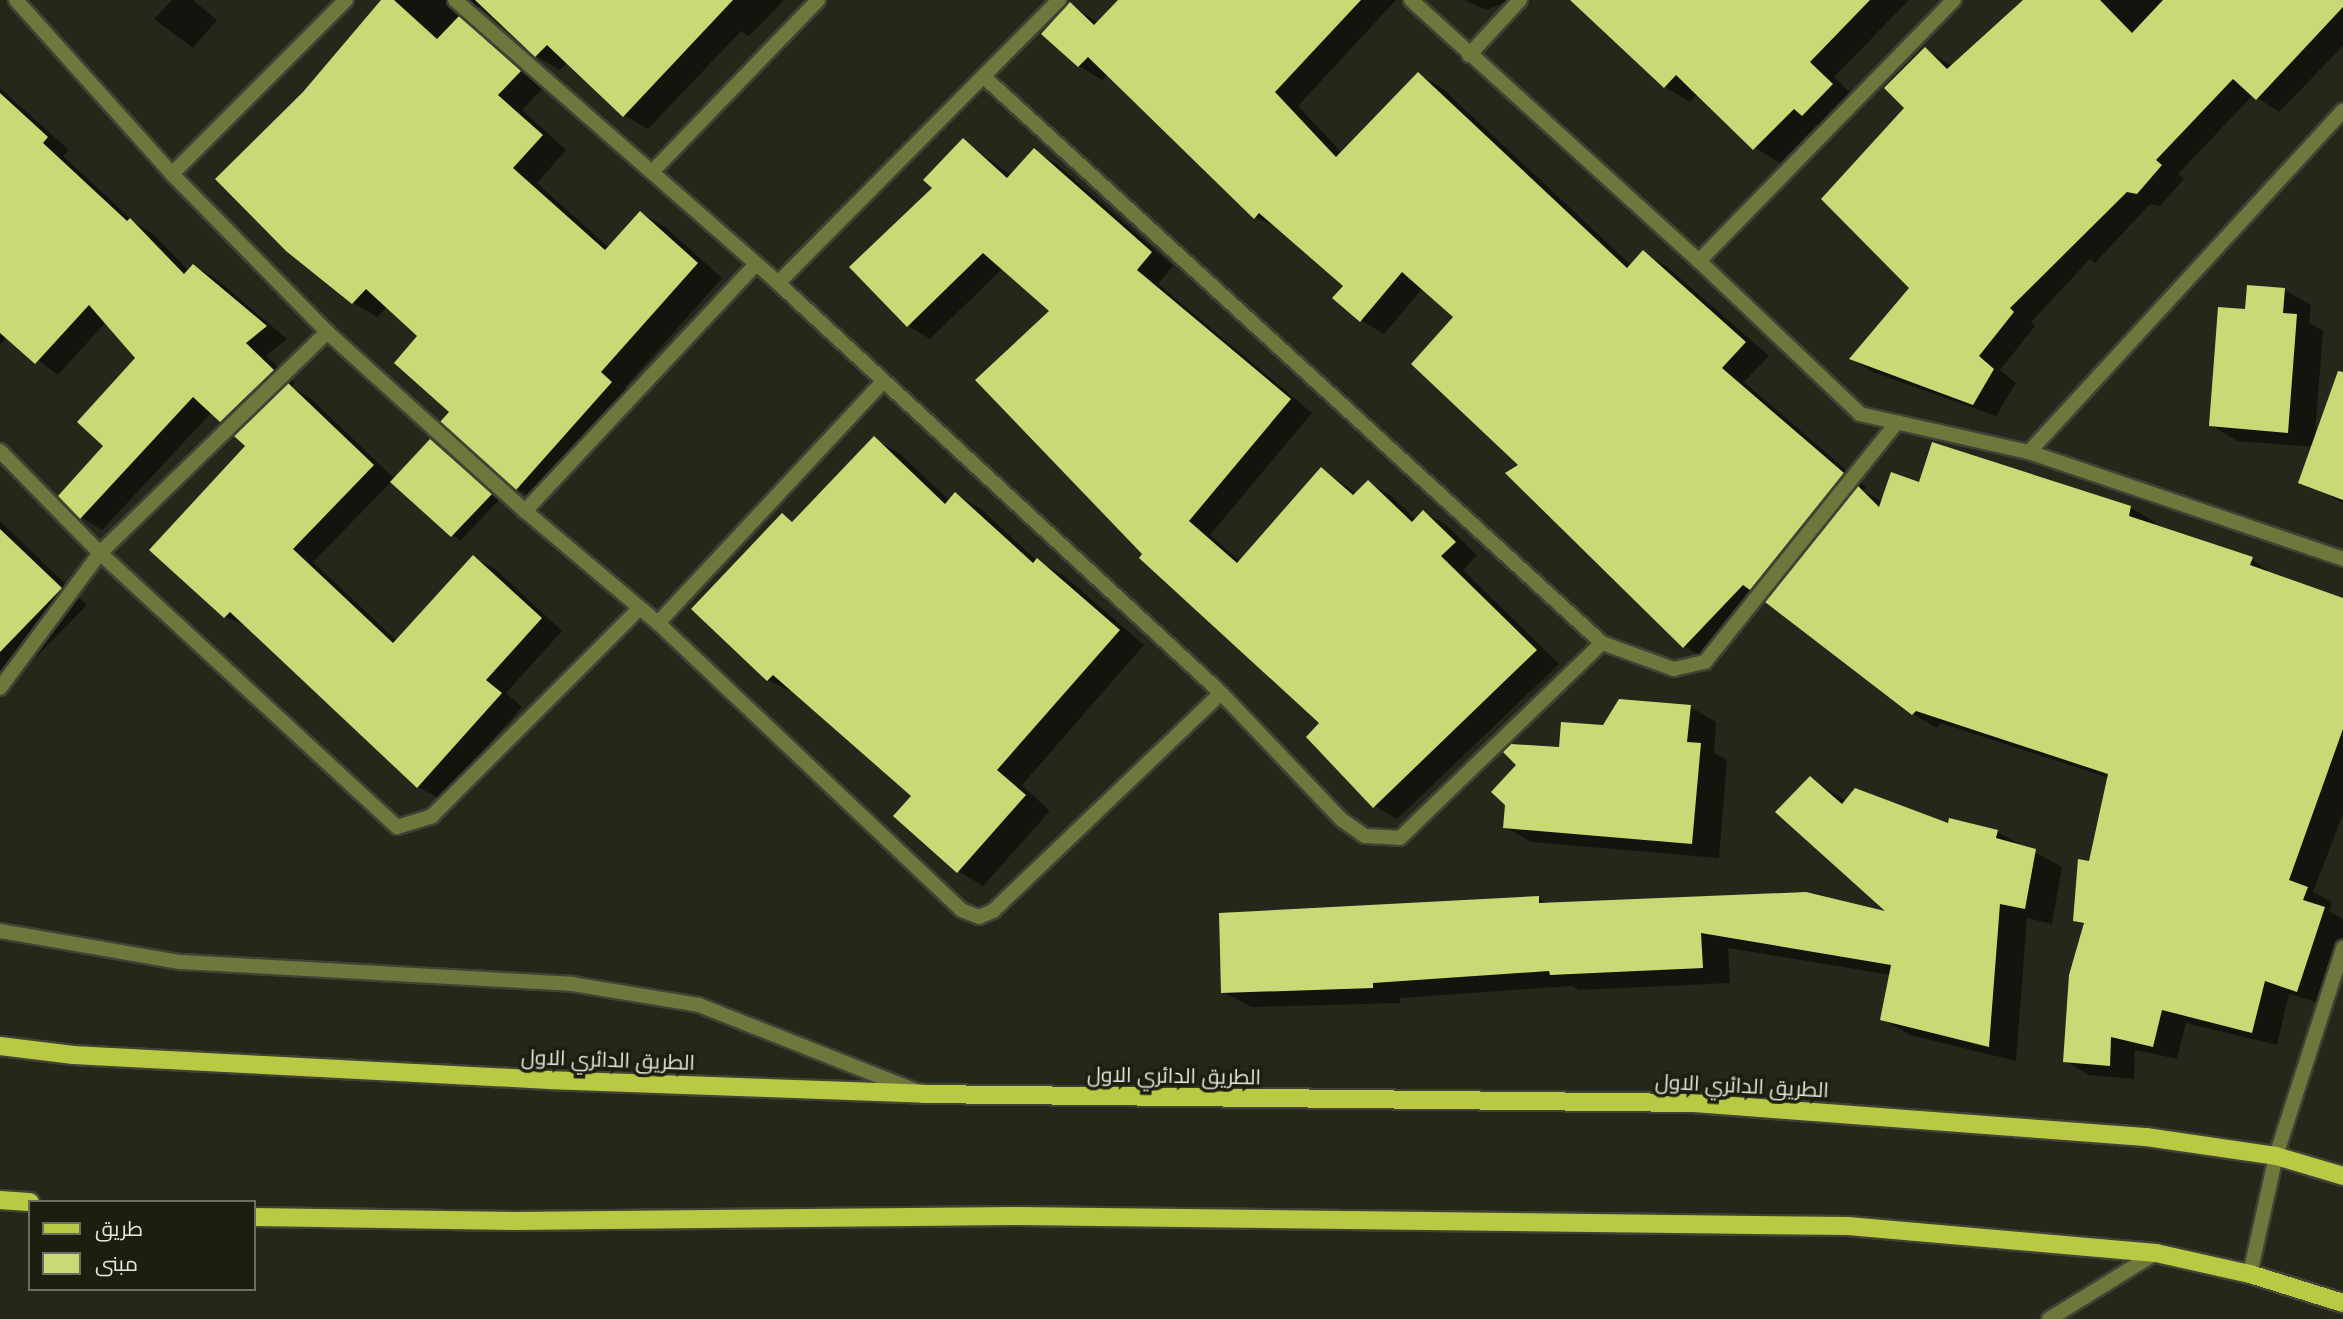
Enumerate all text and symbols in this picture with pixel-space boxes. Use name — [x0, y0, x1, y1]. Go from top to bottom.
street label: الطريق الدائري الاول — [521, 1043, 695, 1075]
street label: الطريق الدائري الاول — [1087, 1061, 1261, 1089]
street label: الطريق الدائري الاول — [1654, 1068, 1830, 1102]
legend — [28, 1200, 256, 1291]
text: طريق — [95, 1215, 143, 1241]
text: مبنى — [95, 1250, 138, 1276]

